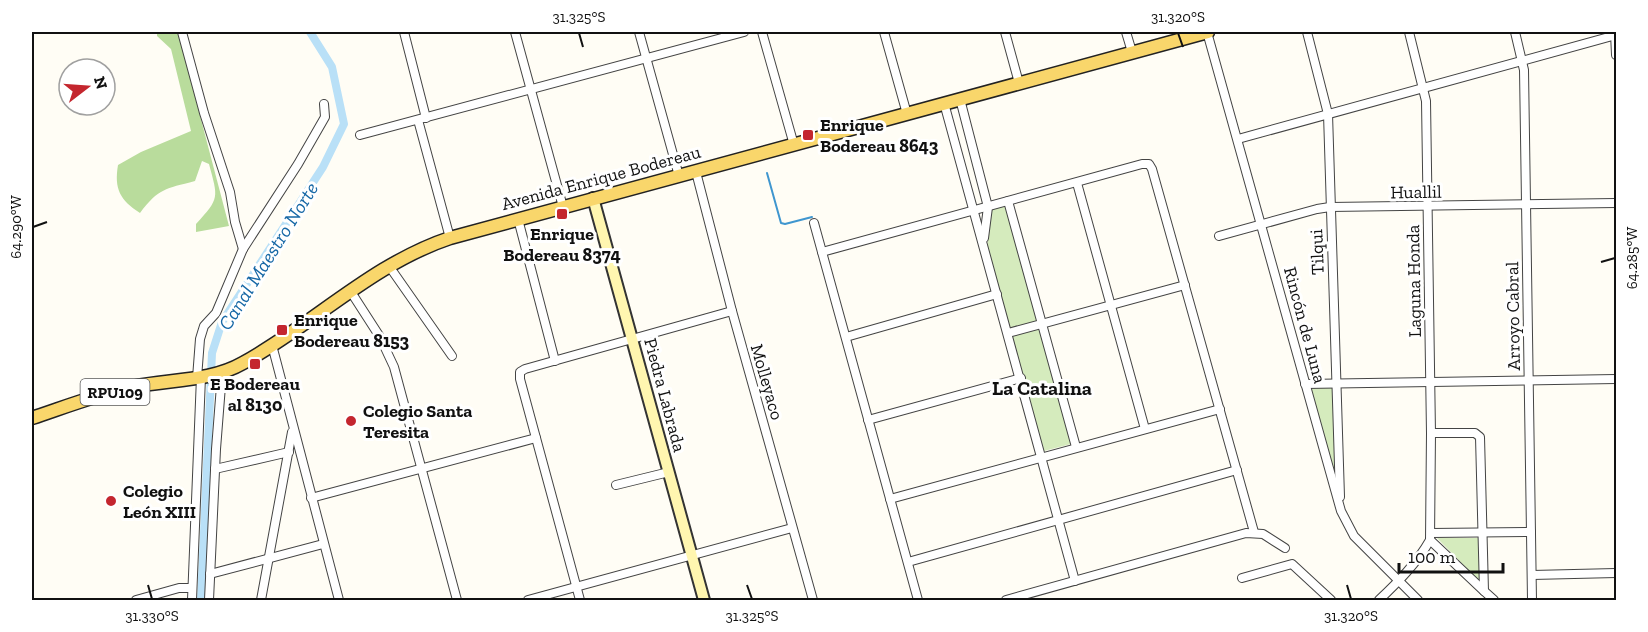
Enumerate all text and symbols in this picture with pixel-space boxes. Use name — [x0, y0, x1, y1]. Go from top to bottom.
text: 31.325°S — [553, 8, 605, 26]
text: 31.320°S — [1151, 8, 1205, 26]
north arrow — [57, 57, 117, 117]
text: N — [90, 74, 112, 91]
place label: Enrique Bodereau 8643 — [820, 114, 939, 157]
marker: Enrique Bodereau 8643 — [801, 128, 815, 142]
street label: Avenida Enrique Bodereau — [499, 141, 703, 215]
water label: Canal Maestro Norte — [213, 178, 323, 334]
street label: Huallil — [1390, 181, 1442, 203]
text: 64.290°W — [7, 195, 25, 259]
marker: Enrique Bodereau 8374 — [555, 207, 569, 221]
place label: Enrique Bodereau 8374 — [503, 223, 621, 266]
street label: Laguna Honda — [1402, 224, 1426, 338]
text: 64.285°W — [1623, 227, 1641, 289]
street label: Tilqui — [1305, 229, 1329, 275]
street label: Arroyo Cabral — [1501, 261, 1525, 371]
street label: Rincón de Luna — [1279, 264, 1331, 386]
place label: Enrique Bodereau 8153 — [294, 309, 410, 352]
marker: Enrique Bodereau 8153 — [275, 323, 289, 337]
street label: Piedra Labrada — [639, 336, 691, 455]
street label: Molleyaco — [746, 342, 788, 422]
marker: E Bodereau al 8130 — [248, 357, 262, 371]
place label: E Bodereau al 8130 — [210, 373, 300, 416]
district label: La Catalina — [992, 376, 1092, 400]
road number: RPU109 — [80, 379, 150, 405]
place label: Colegio Santa Teresita — [363, 400, 472, 443]
marker: Colegio Santa Teresita — [344, 414, 358, 428]
place label: Colegio León XIII — [123, 480, 196, 523]
marker: Colegio León XIII — [104, 494, 118, 508]
scale bar — [1399, 536, 1502, 574]
text: 100 m — [1408, 546, 1456, 568]
text: 31.330°S — [125, 607, 179, 625]
text: 31.325°S — [726, 607, 778, 625]
text: 31.320°S — [1324, 607, 1378, 625]

